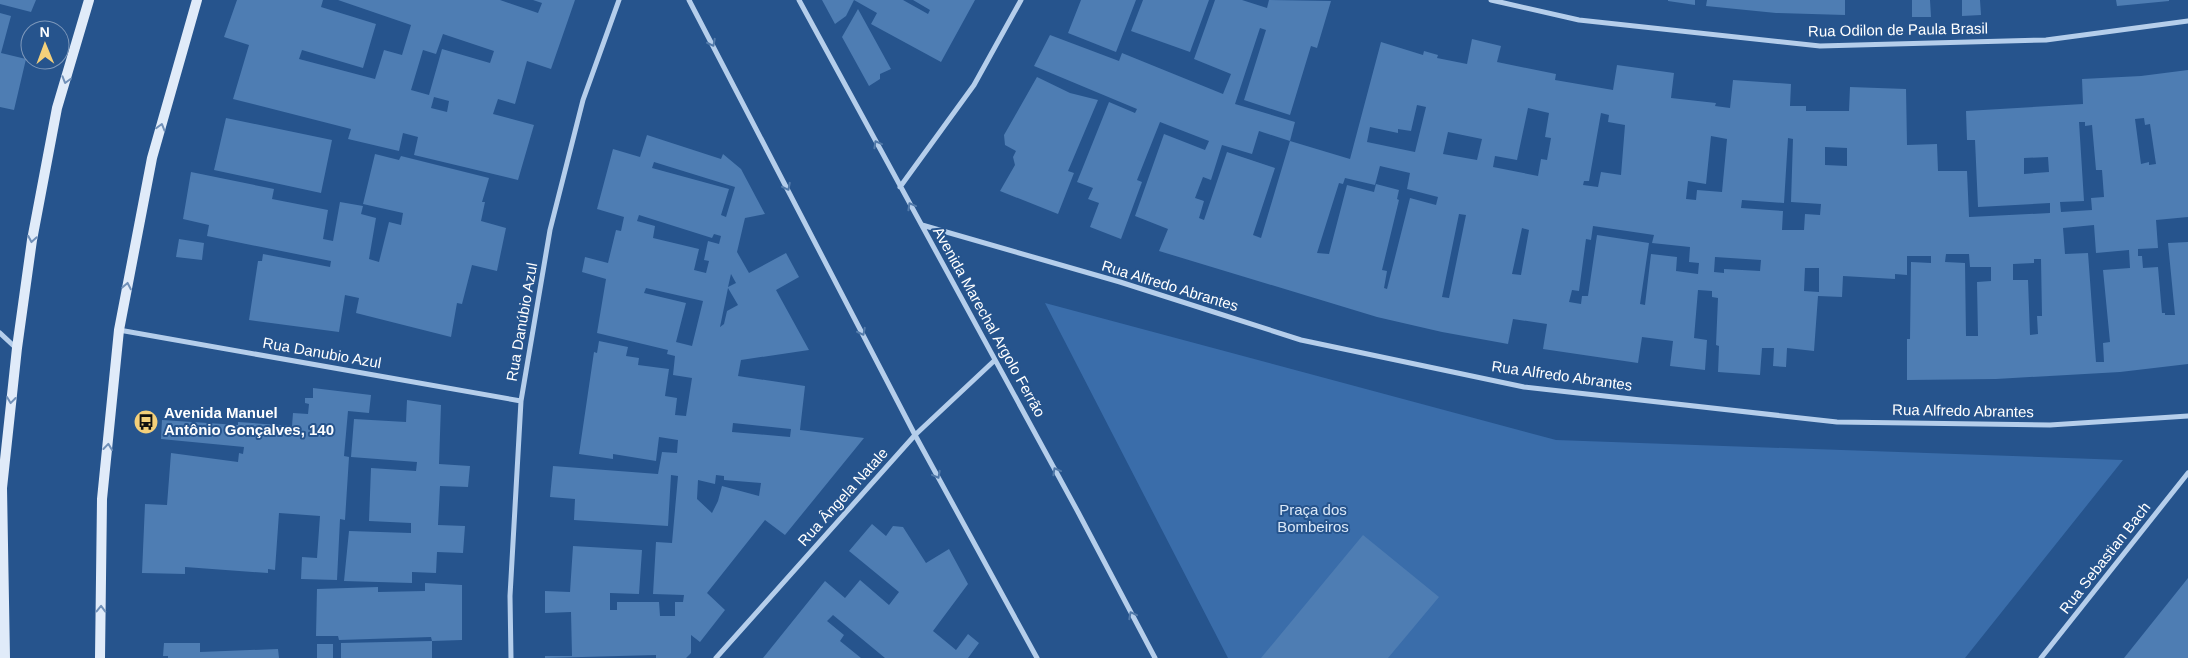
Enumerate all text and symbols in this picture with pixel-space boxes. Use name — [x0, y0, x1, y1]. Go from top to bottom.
street label: Rua Odilon de Paula Brasil — [1808, 19, 1988, 40]
north arrow — [20, 20, 70, 70]
text: N — [40, 24, 50, 40]
one-way arrow — [706, 38, 716, 47]
one-way arrow — [61, 76, 71, 84]
one-way arrow — [155, 123, 165, 132]
one-way arrow — [873, 140, 883, 149]
one-way arrow — [781, 182, 791, 191]
one-way arrow — [907, 202, 917, 211]
street label: Avenida Marechal Argolo Ferrão — [930, 224, 1049, 420]
one-way arrow — [27, 235, 37, 244]
street label: Rua Alfredo Abrantes — [1100, 257, 1240, 314]
street label: Rua Danúbio Azul — [503, 261, 540, 383]
one-way arrow — [122, 281, 132, 290]
one-way arrow — [856, 326, 866, 335]
street label: Rua Danubio Azul — [261, 334, 383, 371]
street label: Rua Alfredo Abrantes — [1491, 357, 1633, 394]
one-way arrow — [6, 397, 17, 405]
street label: Rua Alfredo Abrantes — [1892, 401, 2034, 420]
place label: Avenida Manuel Antônio Gonçalves, 140 — [164, 404, 334, 438]
bus stop icon: Avenida Manuel Antônio Gonçalves, 140 — [133, 409, 159, 435]
one-way arrow — [102, 443, 113, 451]
street label: Rua Ângela Natale — [794, 444, 891, 549]
one-way arrow — [1052, 467, 1062, 476]
one-way arrow — [931, 470, 941, 479]
street label: Rua Sebastian Bach — [2056, 499, 2153, 617]
park label: Praça dos Bombeiros — [1277, 501, 1349, 535]
one-way arrow — [96, 605, 106, 613]
one-way arrow — [1128, 611, 1138, 620]

